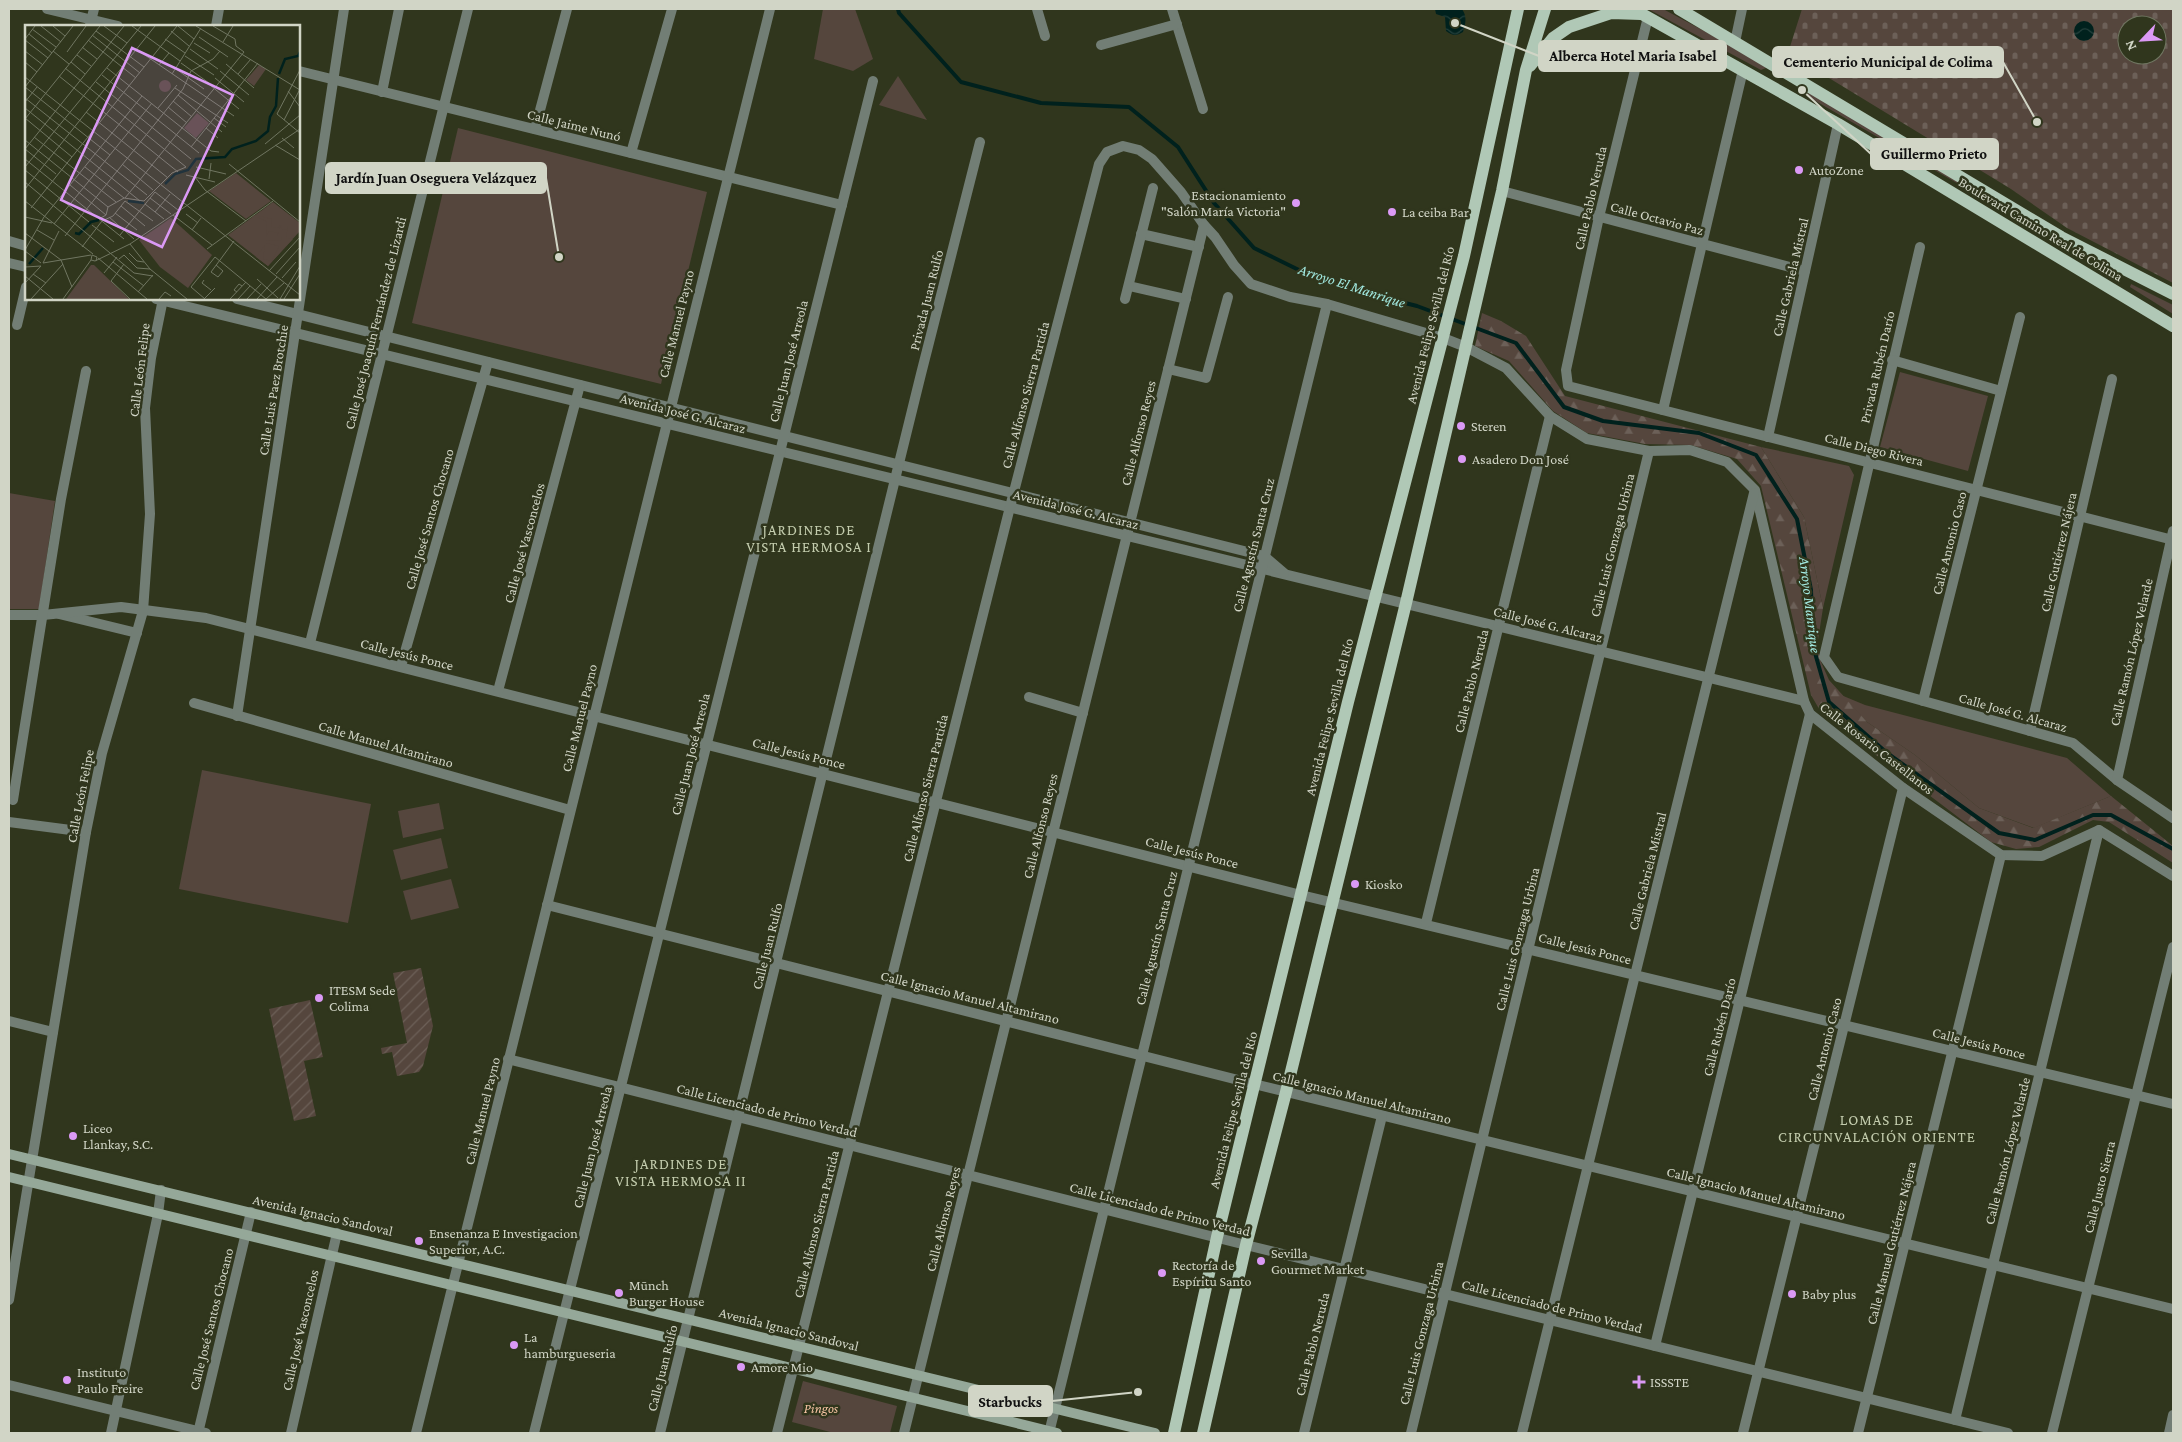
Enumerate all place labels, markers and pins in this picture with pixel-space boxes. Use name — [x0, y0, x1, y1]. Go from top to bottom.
callout: Alberca Hotel Maria Isabel — [1539, 41, 1726, 71]
callout: Cementerio Municipal de Colima — [1773, 47, 2003, 77]
callout: Guillermo Prieto — [1871, 139, 1998, 169]
place label: AutoZone — [1809, 162, 1864, 178]
callout: Jardín Juan Oseguera Velázquez — [326, 163, 546, 193]
marker: AutoZone — [1793, 164, 1805, 176]
place label: Estacionamiento "Salón María Victoria" — [1161, 187, 1286, 219]
marker: Estacionamiento "Salón María Victoria" — [1290, 197, 1302, 209]
place label: La ceiba Bar — [1402, 204, 1469, 220]
marker: La ceiba Bar — [1386, 206, 1398, 218]
place label: Steren — [1471, 418, 1507, 434]
marker: Steren — [1455, 420, 1467, 432]
place label: Asadero Don José — [1472, 451, 1569, 467]
marker: Asadero Don José — [1456, 453, 1468, 465]
place label: Kiosko — [1365, 876, 1403, 892]
marker: Kiosko — [1349, 878, 1361, 890]
place label: ITESM Sede Colima — [329, 982, 395, 1014]
marker: ITESM Sede Colima — [313, 992, 325, 1004]
place label: Liceo Llankay, S.C. — [83, 1120, 153, 1152]
marker: Liceo Llankay, S.C. — [67, 1130, 79, 1142]
place label: Ensenanza E Investigacion Superior, A.C. — [429, 1225, 578, 1257]
marker: Ensenanza E Investigacion Superior, A.C. — [413, 1235, 425, 1247]
place label: Sevilla Gourmet Market — [1271, 1245, 1365, 1277]
marker: Sevilla Gourmet Market — [1255, 1255, 1267, 1267]
place label: Rectoría de Espíritu Santo — [1172, 1257, 1252, 1289]
marker: Rectoría de Espíritu Santo — [1156, 1267, 1168, 1279]
place label: Mūnch Burger House — [629, 1277, 704, 1309]
place label: Baby plus — [1802, 1286, 1856, 1302]
marker: Mūnch Burger House — [613, 1287, 625, 1299]
marker: Baby plus — [1786, 1288, 1798, 1300]
place label: La hamburgueseria — [524, 1329, 616, 1361]
marker: La hamburgueseria — [508, 1339, 520, 1351]
place label: Amore Mio — [751, 1359, 813, 1375]
marker: Amore Mio — [735, 1361, 747, 1373]
place label: Instituto Paulo Freire — [77, 1364, 143, 1396]
marker: Instituto Paulo Freire — [61, 1374, 73, 1386]
place label: ISSSTE — [1650, 1374, 1689, 1390]
marker: ISSSTE — [1632, 1375, 1646, 1389]
callout: Starbucks — [969, 1386, 1052, 1416]

